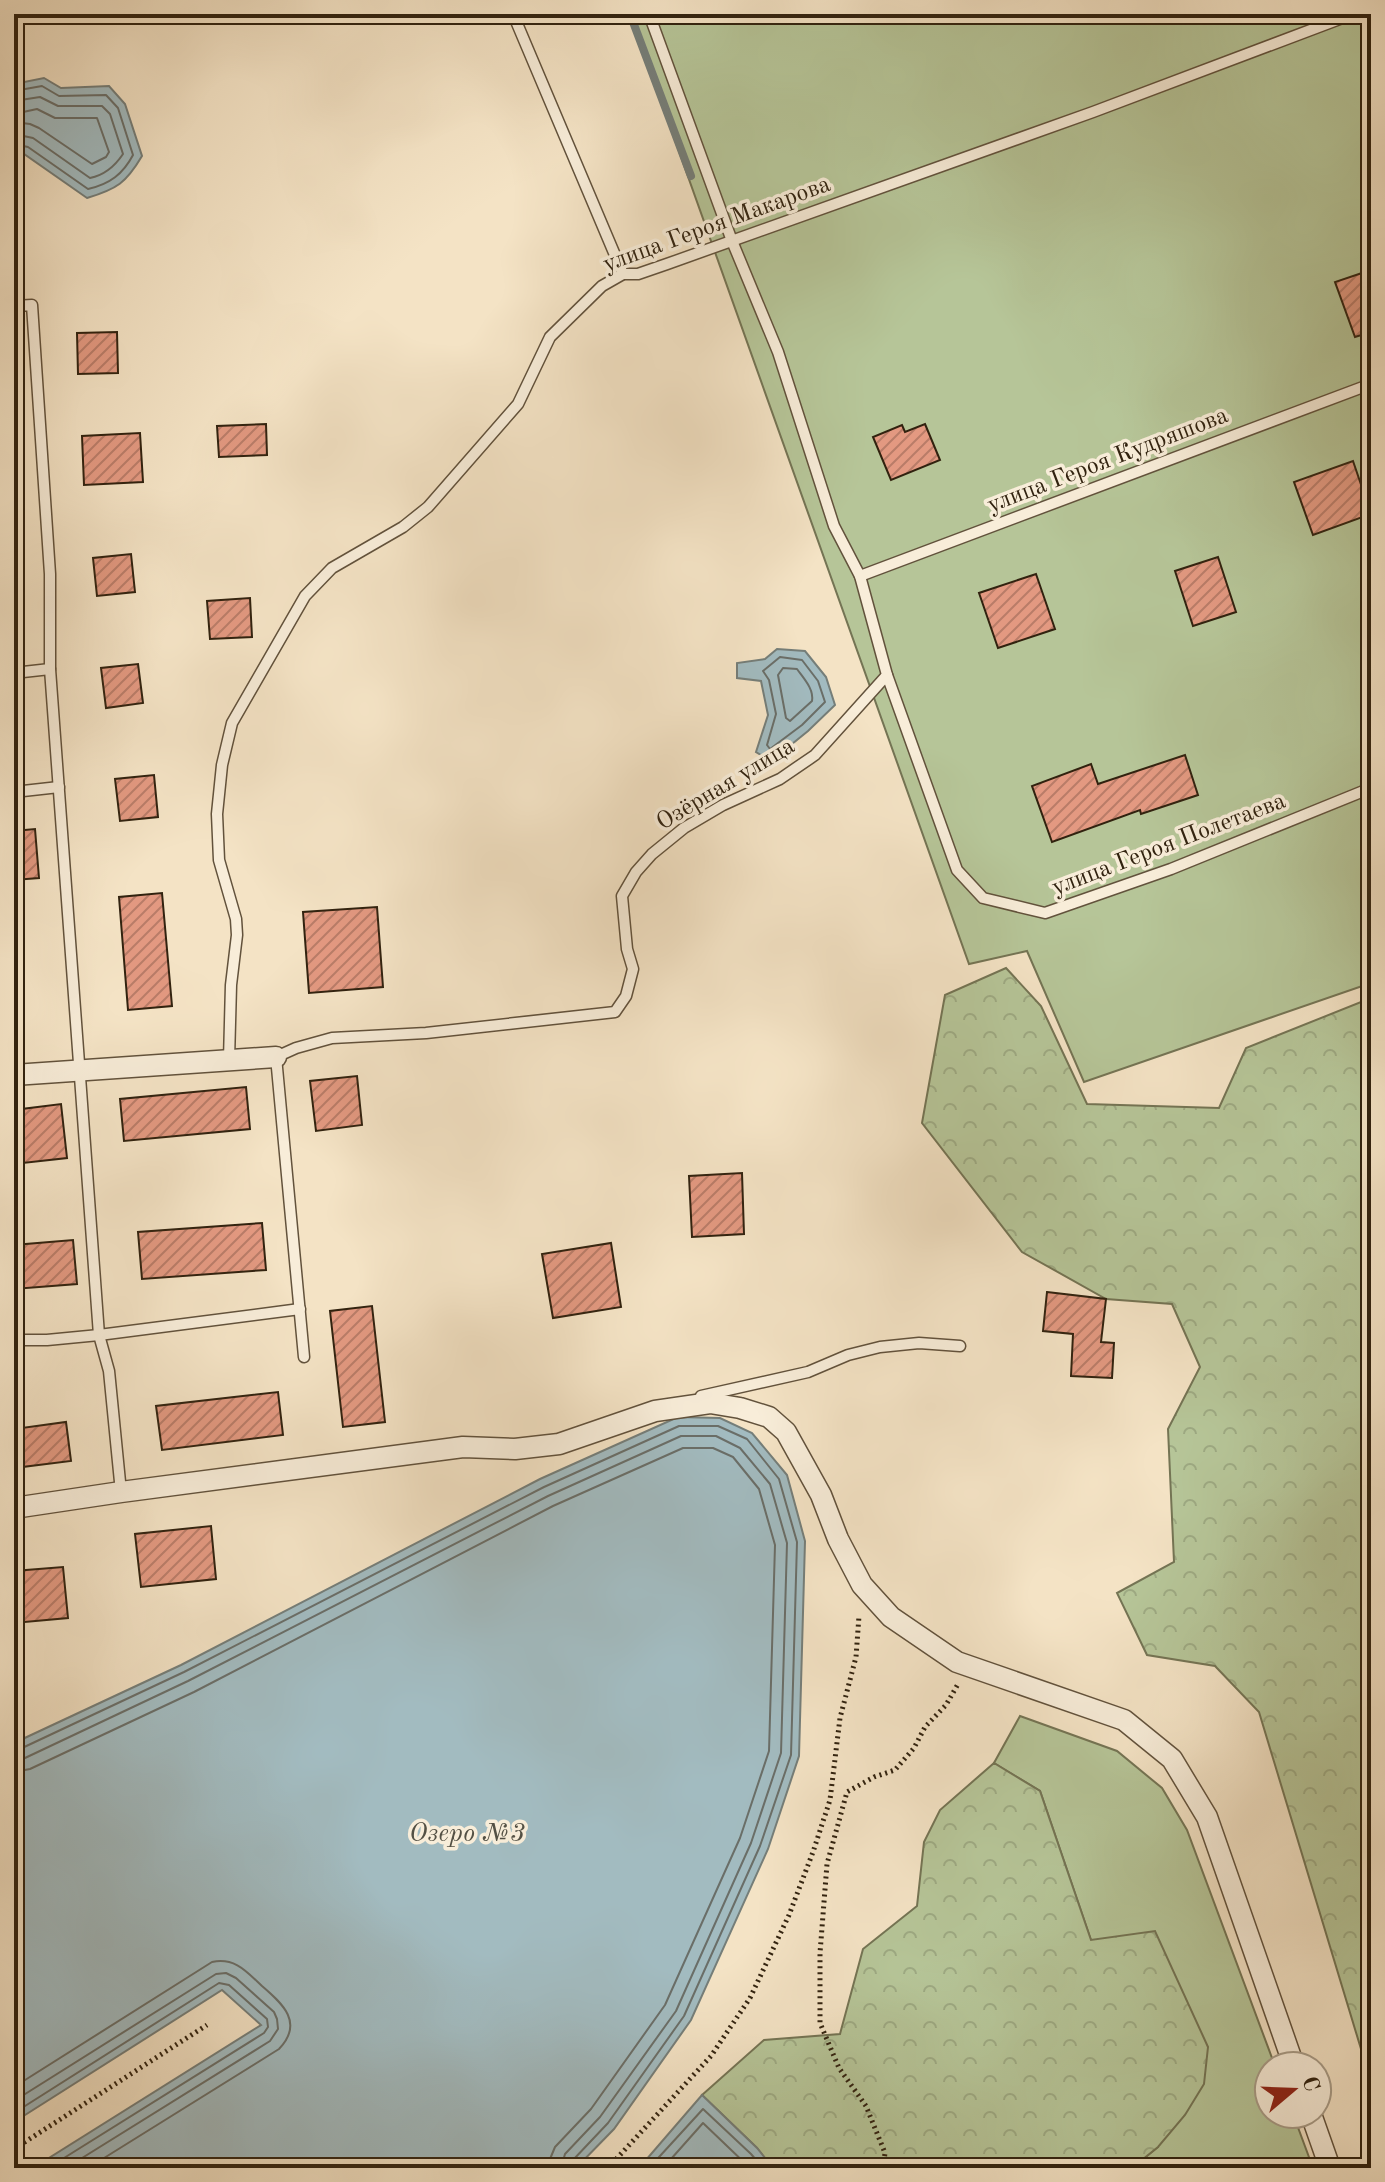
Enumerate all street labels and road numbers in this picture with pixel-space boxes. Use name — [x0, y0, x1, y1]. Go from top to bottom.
street label: улица Героя Макарова — [600, 173, 834, 277]
street label: улица Героя Кудряшова — [984, 404, 1232, 518]
street label: Озёрная улица — [653, 734, 799, 836]
street label: улица Героя Полетаева — [1049, 789, 1289, 901]

